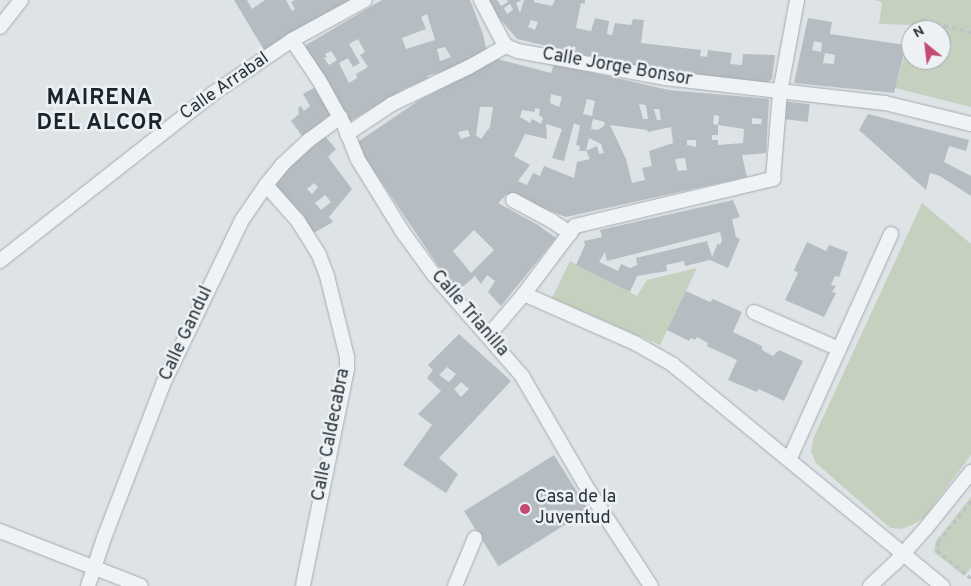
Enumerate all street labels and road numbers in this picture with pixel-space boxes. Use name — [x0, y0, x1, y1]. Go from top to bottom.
street label: Calle Jorge Bonsor — [540, 44, 694, 92]
street label: Calle Arrabal — [176, 48, 274, 126]
street label: Calle Trianilla — [425, 266, 513, 362]
street label: Calle Gandul — [156, 283, 218, 385]
street label: Calle Caldecabra — [309, 367, 355, 503]

